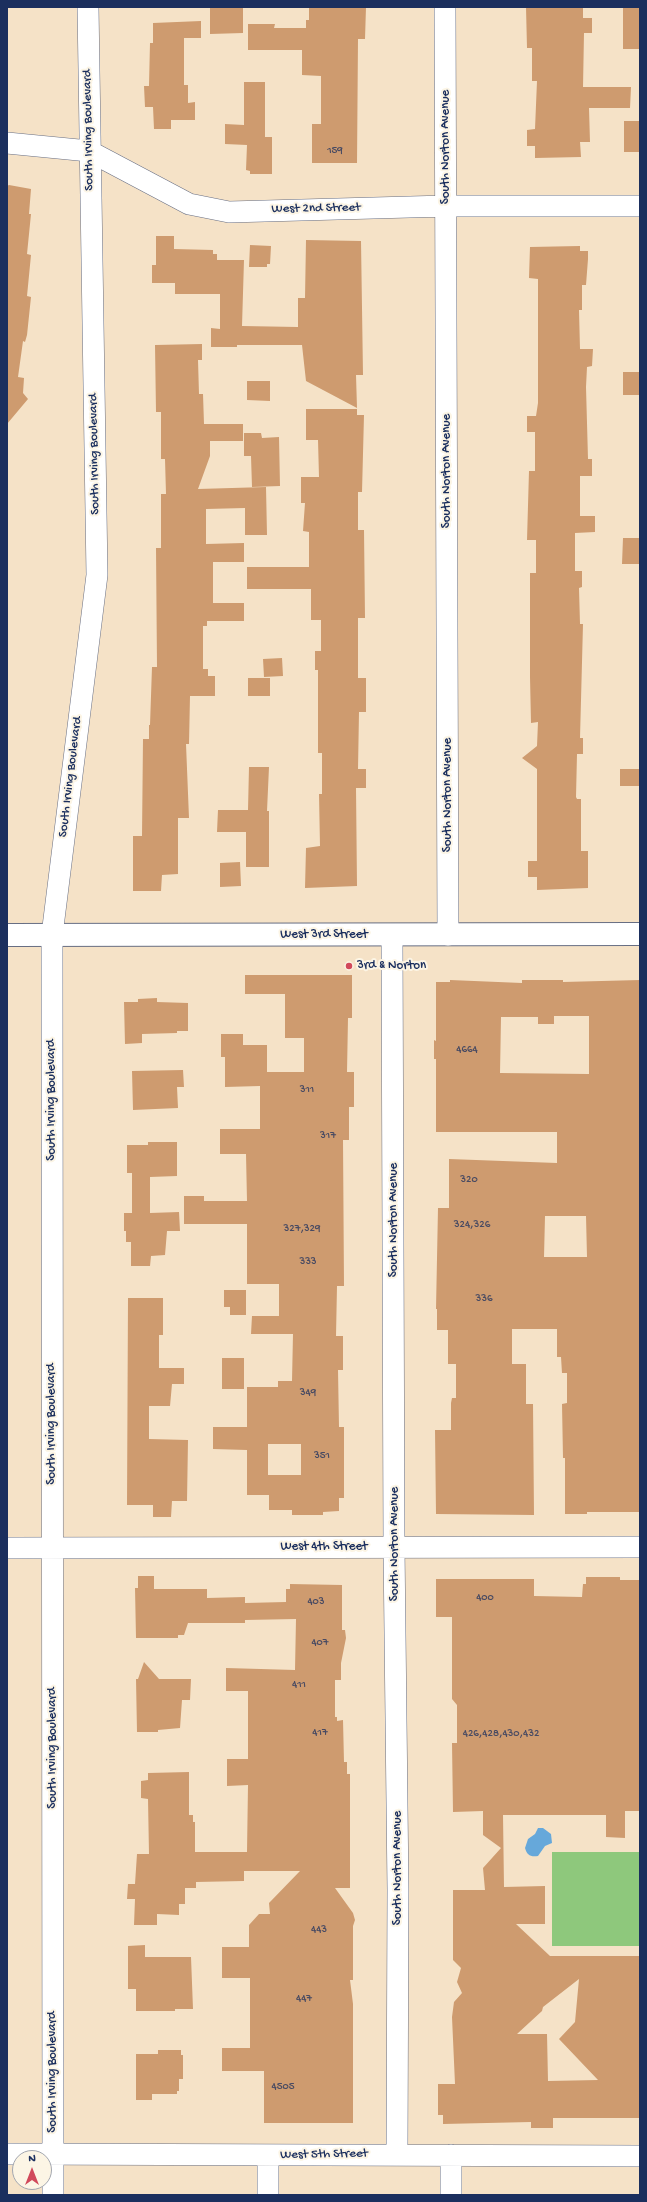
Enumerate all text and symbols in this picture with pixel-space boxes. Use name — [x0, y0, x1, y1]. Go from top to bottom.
street label: South Irving Boulevard — [80, 69, 98, 191]
street label: South Norton Avenue — [438, 90, 454, 204]
house number: 159 — [327, 144, 343, 158]
street label: West 2nd Street — [271, 200, 361, 218]
street label: South Irving Boulevard — [86, 393, 104, 515]
street label: South Norton Avenue — [439, 414, 455, 528]
street label: South Irving Boulevard — [56, 716, 86, 838]
street label: South Norton Avenue — [440, 738, 456, 852]
street label: West 3rd Street — [280, 927, 368, 943]
place label: 3rd & Norton — [357, 958, 426, 974]
marker: 3rd & Norton — [344, 961, 354, 971]
street label: South Irving Boulevard — [44, 1039, 60, 1161]
house number: 4664 — [456, 1043, 478, 1057]
house number: 311 — [300, 1083, 314, 1097]
house number: 317 — [320, 1129, 336, 1143]
street label: South Norton Avenue — [386, 1163, 402, 1277]
house number: 320 — [460, 1173, 478, 1187]
house number: 324,326 — [454, 1218, 490, 1232]
house number: 327,329 — [284, 1222, 320, 1236]
house number: 333 — [299, 1255, 317, 1269]
house number: 336 — [476, 1292, 492, 1306]
street label: South Irving Boulevard — [44, 1363, 60, 1485]
house number: 349 — [300, 1386, 316, 1400]
house number: 351 — [314, 1449, 330, 1463]
street label: South Norton Avenue — [387, 1487, 403, 1601]
street label: West 4th Street — [280, 1539, 368, 1555]
house number: 400 — [476, 1591, 494, 1605]
house number: 403 — [307, 1595, 325, 1609]
house number: 407 — [311, 1636, 329, 1650]
house number: 411 — [292, 1678, 306, 1692]
street label: South Irving Boulevard — [45, 1687, 61, 1809]
house number: 417 — [312, 1726, 328, 1740]
house number: 426,428,430,432 — [463, 1727, 539, 1741]
street label: South Norton Avenue — [390, 1811, 406, 1925]
house number: 443 — [311, 1923, 327, 1937]
house number: 447 — [296, 1992, 312, 2006]
street label: South Irving Boulevard — [45, 2011, 61, 2133]
house number: 4505 — [271, 2080, 295, 2094]
street label: West 5th Street — [280, 2146, 368, 2164]
north arrow — [12, 2150, 52, 2190]
text: N — [28, 2153, 36, 2165]

